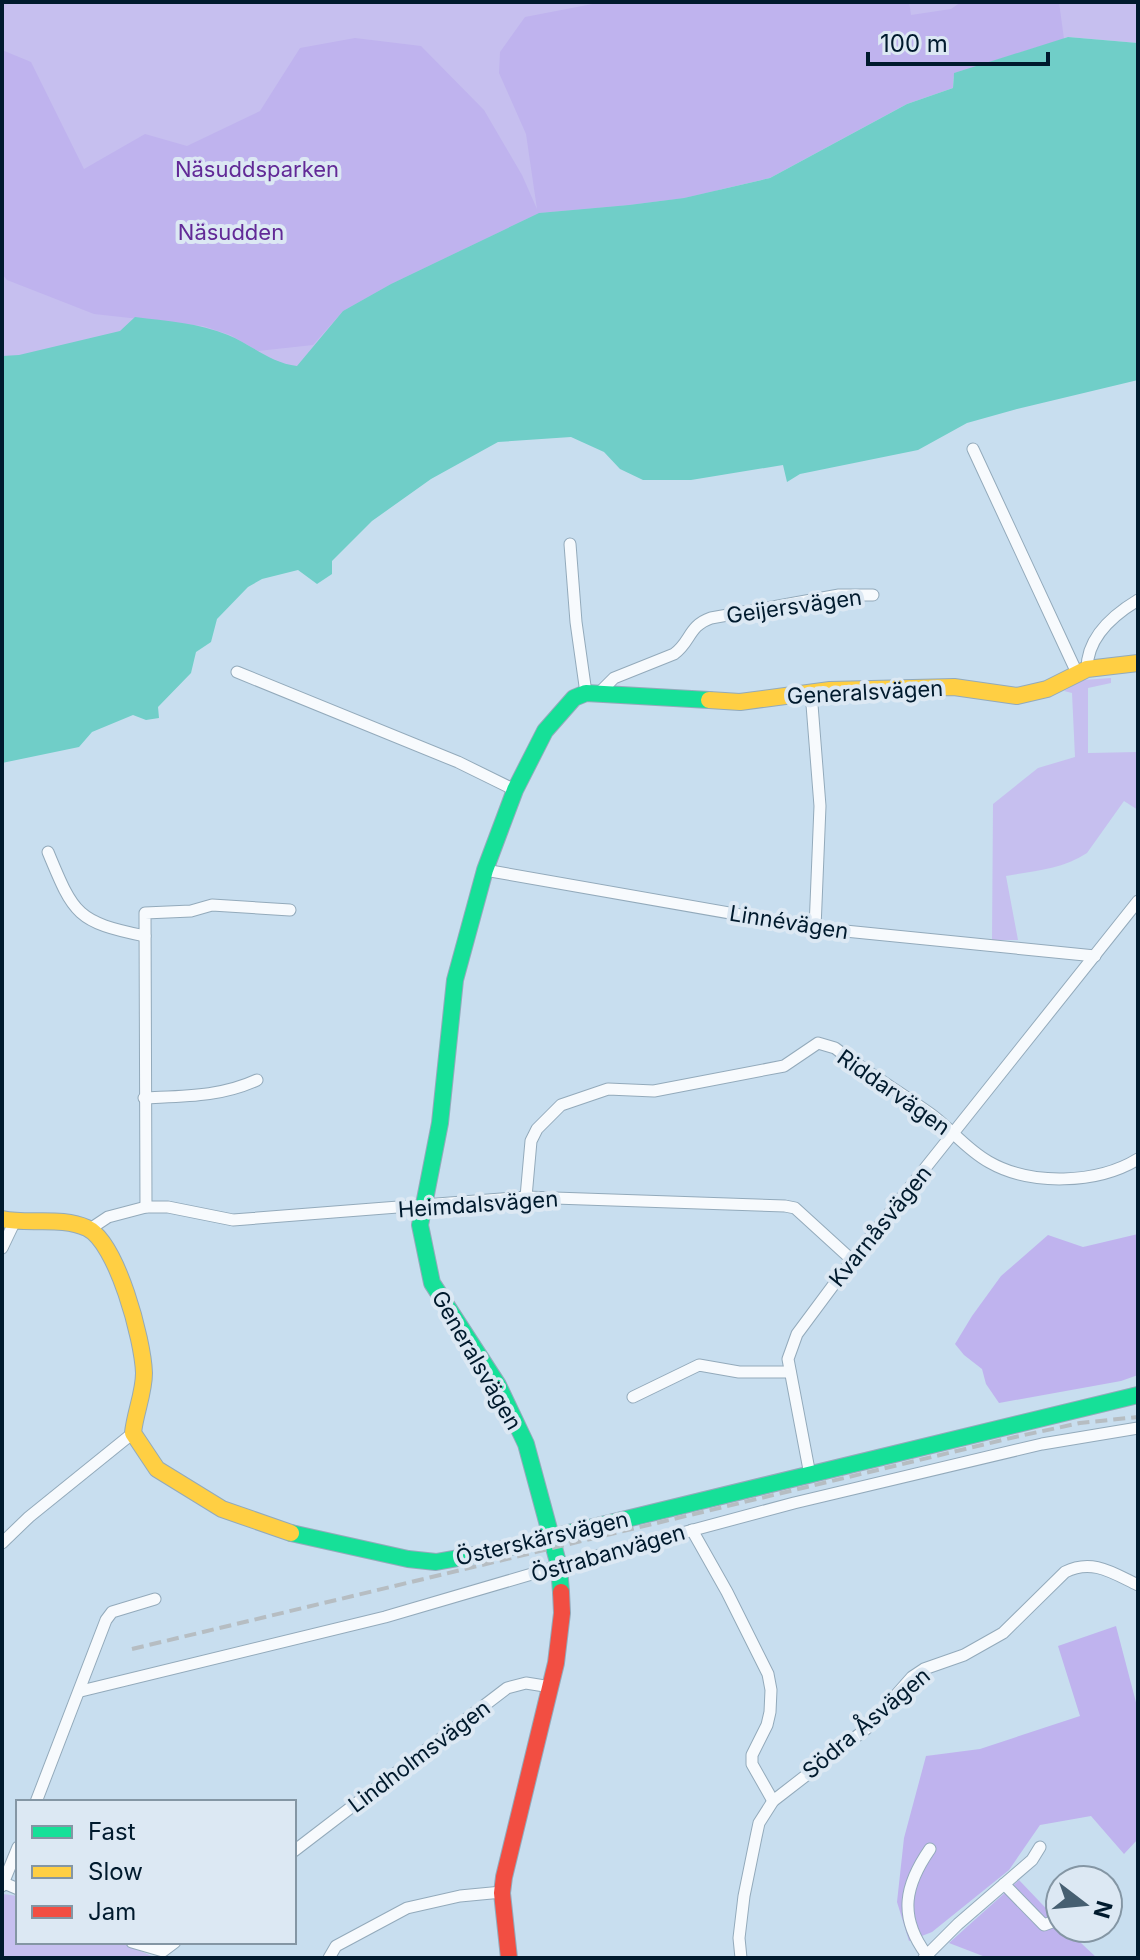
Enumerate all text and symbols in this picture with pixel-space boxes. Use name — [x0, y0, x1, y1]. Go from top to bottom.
scale bar — [868, 16, 1048, 66]
text: 100 m — [880, 29, 948, 58]
park label: Näsuddsparken — [175, 156, 339, 182]
park label: Näsudden — [178, 219, 284, 245]
street label: Geijersvägen — [725, 584, 863, 628]
street label: Generalsvägen — [786, 675, 944, 709]
street label: Linnévägen — [728, 900, 850, 944]
street label: Riddarvägen — [833, 1044, 955, 1140]
street label: Kvarnåsvägen — [823, 1160, 937, 1292]
street label: Heimdalsvägen — [397, 1185, 559, 1223]
street label: Generalsvägen — [427, 1286, 527, 1434]
street label: Österskärsvägen — [453, 1505, 631, 1571]
street label: Östrabanvägen — [528, 1519, 688, 1587]
street label: Södra Åsvägen — [796, 1661, 935, 1784]
street label: Lindholmsvägen — [343, 1694, 495, 1818]
legend — [16, 1800, 296, 1944]
text: Fast — [88, 1817, 136, 1846]
text: Slow — [88, 1857, 143, 1886]
north arrow — [1044, 1864, 1124, 1944]
text: Jam — [88, 1897, 136, 1926]
text: N — [1088, 1898, 1118, 1921]

